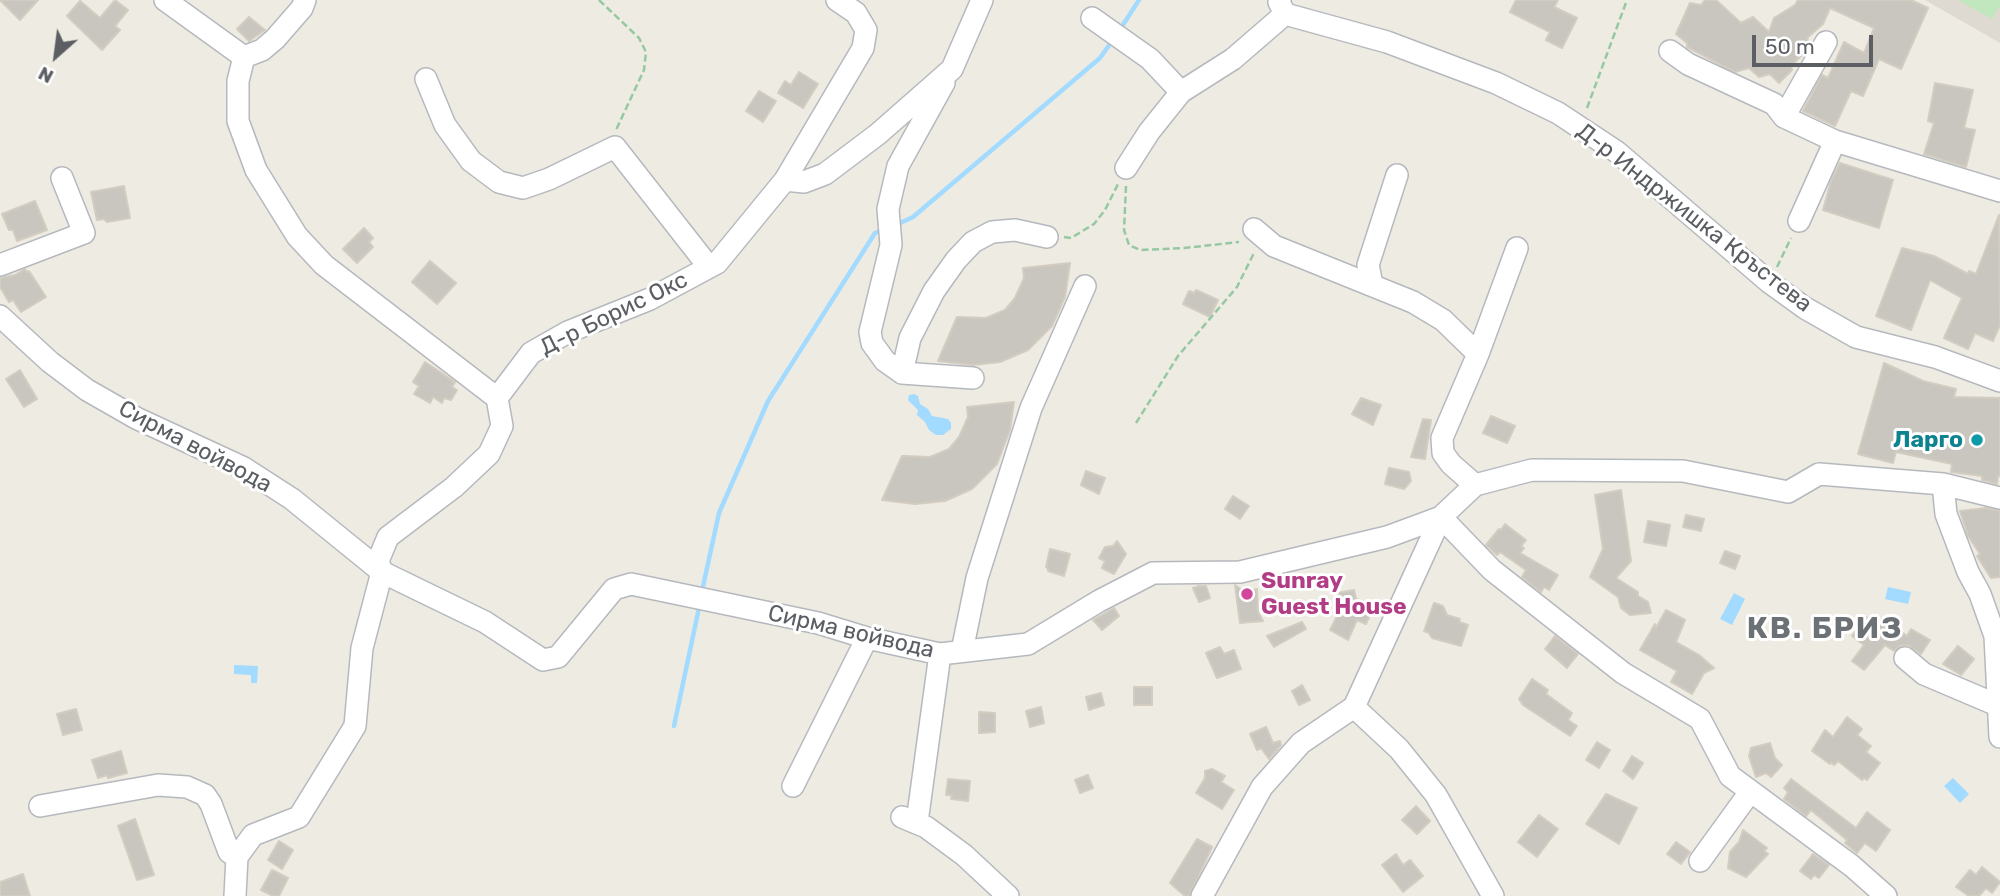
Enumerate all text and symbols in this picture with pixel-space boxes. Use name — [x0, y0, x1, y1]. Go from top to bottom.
north arrow — [21, 21, 91, 91]
scale bar — [1755, 21, 1876, 65]
text: 50 m — [1765, 34, 1815, 59]
text: N — [34, 62, 57, 88]
street label: Д-р Индржишка Кръстева — [1571, 118, 1817, 318]
street label: Д-р Борис Окс — [536, 266, 692, 362]
street label: Сирма войвода — [114, 395, 276, 499]
place label: Ларго — [1893, 426, 1963, 454]
marker: Ларго — [1969, 432, 1985, 448]
place label: Sunray Guest House — [1261, 567, 1407, 621]
marker: Sunray Guest House — [1239, 586, 1255, 602]
street label: Сирма войвода — [765, 599, 937, 665]
district label: КВ. БРИЗ — [1748, 611, 1902, 647]

